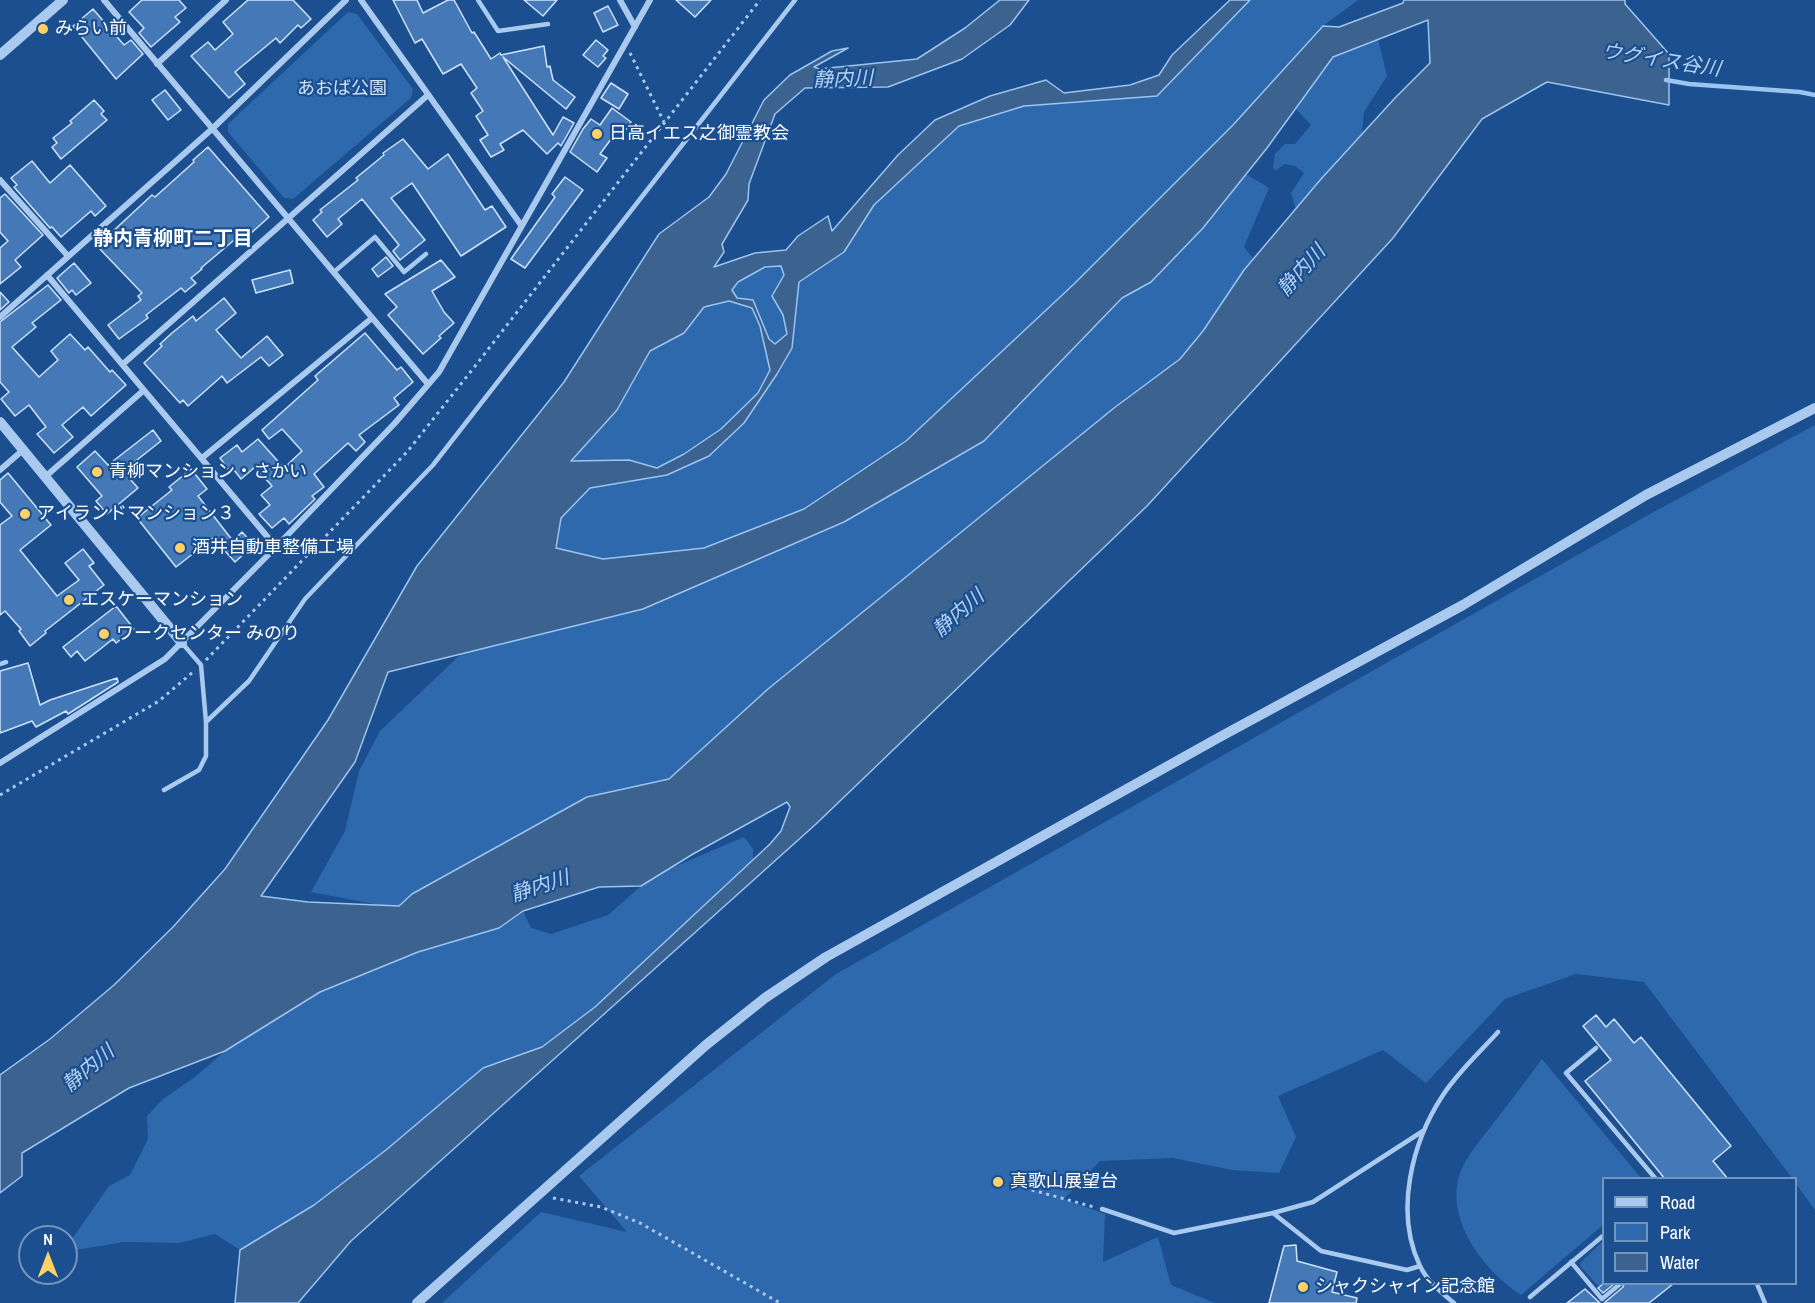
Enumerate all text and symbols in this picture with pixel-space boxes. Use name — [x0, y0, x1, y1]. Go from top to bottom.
place label: みらい前 — [55, 18, 127, 40]
marker: みらい前 — [36, 22, 50, 36]
water label: ウグイス谷川 — [1600, 40, 1722, 82]
water label: 静内川 — [813, 67, 873, 93]
park label: あおば公園 — [297, 78, 387, 100]
place label: 日高イエス之御霊教会 — [609, 123, 789, 145]
marker: 日高イエス之御霊教会 — [590, 127, 604, 141]
district label: 静内青柳町二丁目 — [93, 228, 253, 252]
water label: 静内川 — [1273, 241, 1331, 301]
place label: 青柳マンション・さかい — [109, 461, 307, 483]
marker: 青柳マンション・さかい — [90, 465, 104, 479]
place label: アイランドマンション３ — [37, 503, 235, 525]
marker: アイランドマンション３ — [18, 507, 32, 521]
place label: 酒井自動車整備工場 — [192, 537, 354, 559]
marker: 酒井自動車整備工場 — [173, 541, 187, 555]
water label: 静内川 — [928, 585, 990, 643]
place label: エスケーマンション — [81, 589, 243, 611]
marker: エスケーマンション — [62, 593, 76, 607]
place label: ワークセンター みのり — [116, 623, 300, 645]
marker: ワークセンター みのり — [97, 627, 111, 641]
water label: 静内川 — [508, 866, 572, 908]
water label: 静内川 — [58, 1041, 120, 1097]
place label: 真歌山展望台 — [1010, 1171, 1118, 1193]
marker: 真歌山展望台 — [991, 1175, 1005, 1189]
legend — [1602, 1177, 1797, 1285]
text: Road — [1660, 1190, 1695, 1215]
text: Park — [1660, 1220, 1690, 1245]
north arrow — [18, 1225, 78, 1285]
text: N — [43, 1228, 53, 1250]
text: Water — [1660, 1250, 1699, 1275]
place label: シャクシャイン記念館 — [1315, 1276, 1495, 1298]
marker: シャクシャイン記念館 — [1296, 1280, 1310, 1294]

